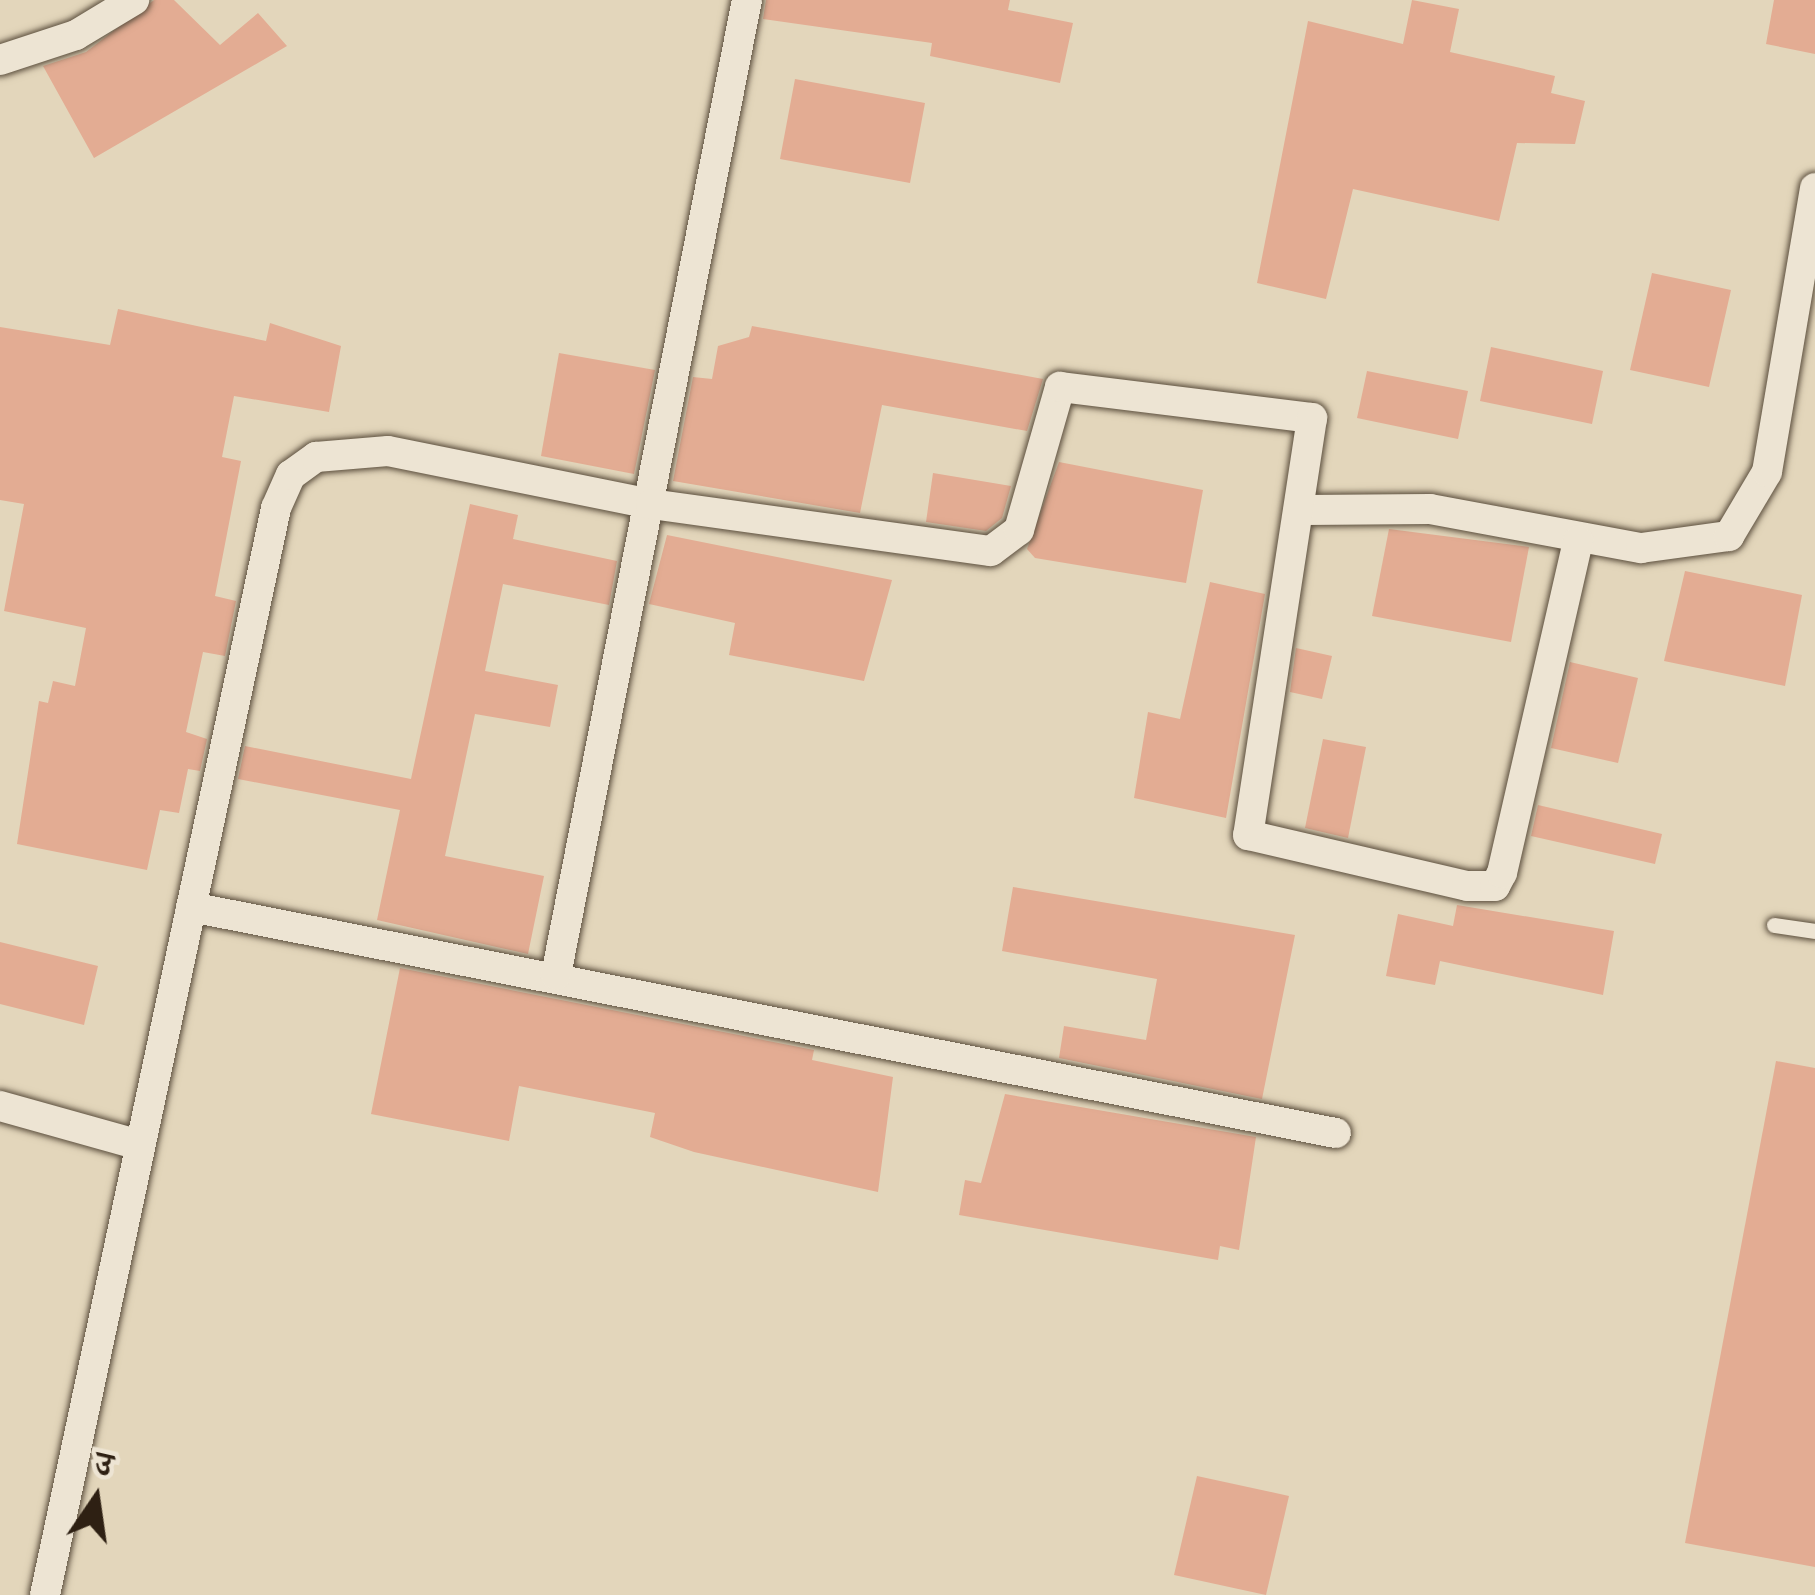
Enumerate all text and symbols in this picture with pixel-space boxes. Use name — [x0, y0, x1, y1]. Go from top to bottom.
north arrow — [36, 1439, 156, 1559]
text: उ — [91, 1443, 117, 1485]

